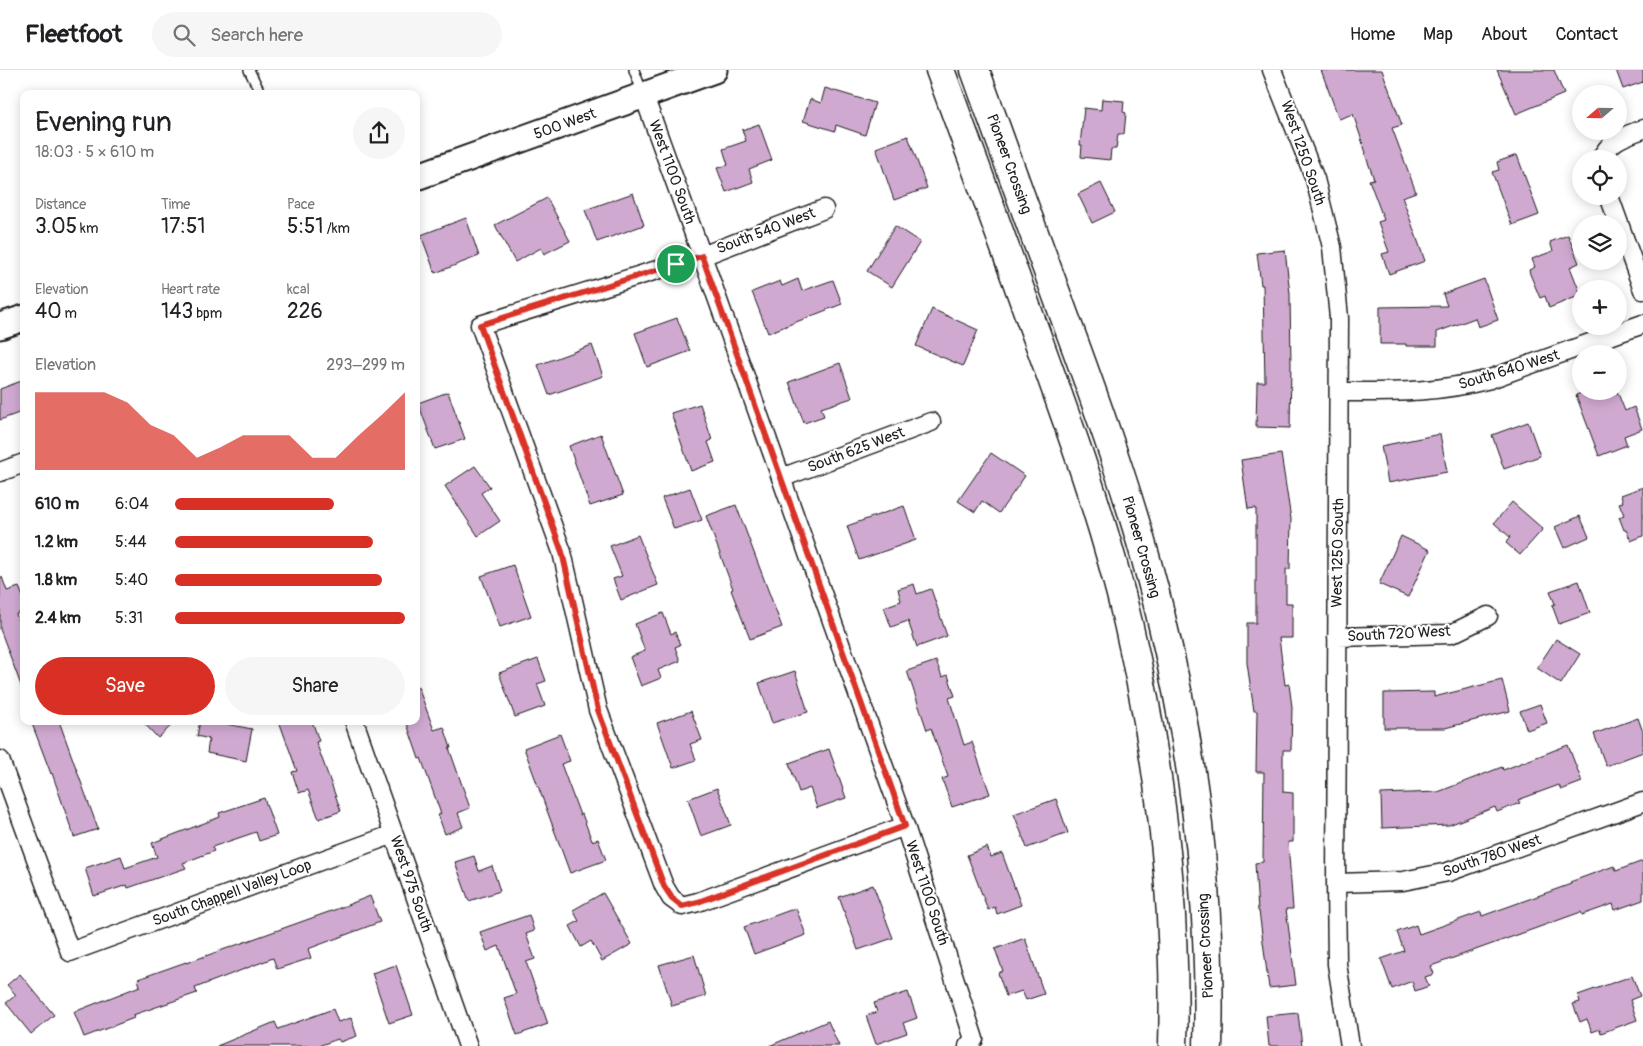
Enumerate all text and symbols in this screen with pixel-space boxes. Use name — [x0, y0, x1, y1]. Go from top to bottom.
search box — [152, 12, 502, 57]
text: Fleetfoot — [25, 20, 122, 49]
icon: search — [170, 21, 198, 49]
text: Search here — [210, 23, 303, 47]
text: Home — [1350, 23, 1395, 46]
text: Map — [1423, 23, 1453, 46]
text: About — [1481, 23, 1527, 46]
text: Contact — [1555, 23, 1618, 46]
north arrow — [1572, 85, 1628, 140]
map controls — [1572, 85, 1627, 400]
street label: West 1250 South — [1276, 98, 1330, 208]
street label: 500 West — [531, 104, 600, 144]
text: Evening run — [35, 105, 172, 140]
button: share — [353, 107, 405, 159]
street label: Pioneer Crossing — [982, 111, 1036, 217]
street label: West 1100 South — [644, 117, 700, 227]
text: 18:03 · 5 × 610 m — [35, 142, 154, 162]
button: locate — [1572, 150, 1627, 205]
text: Distance — [35, 196, 86, 213]
text: Time — [161, 196, 190, 213]
text: Pace — [287, 196, 315, 213]
street label: South 540 West — [714, 203, 819, 258]
text: 3.05 — [35, 213, 77, 240]
text: 17:51 — [161, 213, 206, 240]
text: 5:51 — [287, 213, 324, 240]
button: layers — [1572, 215, 1627, 270]
text: km — [77, 220, 98, 237]
text: /km — [324, 220, 350, 237]
pin — [655, 243, 697, 285]
icon: arrive — [662, 250, 690, 278]
button: + — [1572, 280, 1627, 335]
text: Elevation — [35, 281, 88, 298]
text: Heart rate — [161, 281, 220, 298]
text: kcal — [287, 281, 310, 298]
text: 40 — [35, 298, 62, 325]
text: 143 — [161, 298, 193, 325]
text: 226 — [287, 298, 323, 325]
text: m — [62, 305, 77, 322]
text: bpm — [193, 305, 222, 322]
street label: South 640 West — [1456, 345, 1563, 394]
button: − — [1572, 345, 1627, 400]
text: Elevation — [35, 355, 96, 375]
text: 293–299 m — [326, 355, 405, 375]
street label: South 625 West — [805, 422, 908, 477]
text: 610 m — [35, 494, 79, 514]
text: 6:04 — [115, 494, 149, 514]
street label: Pioneer Crossing — [1117, 494, 1165, 600]
street label: West 1250 South — [1328, 498, 1348, 608]
text: 1.2 km — [35, 532, 78, 552]
text: 5:44 — [115, 532, 147, 552]
text: 1.8 km — [35, 570, 77, 590]
text: 5:40 — [115, 570, 148, 590]
text: 2.4 km — [35, 608, 81, 628]
text: 5:31 — [115, 608, 143, 628]
street label: South 720 West — [1347, 622, 1452, 646]
button: Save — [35, 657, 215, 715]
button: Share — [225, 657, 405, 715]
street label: South 780 West — [1440, 830, 1545, 882]
street label: West 975 South — [386, 833, 436, 935]
street label: West 1100 South — [901, 838, 953, 948]
street label: South Chappell Valley Loop — [150, 855, 314, 931]
street label: Pioneer Crossing — [1194, 893, 1218, 999]

